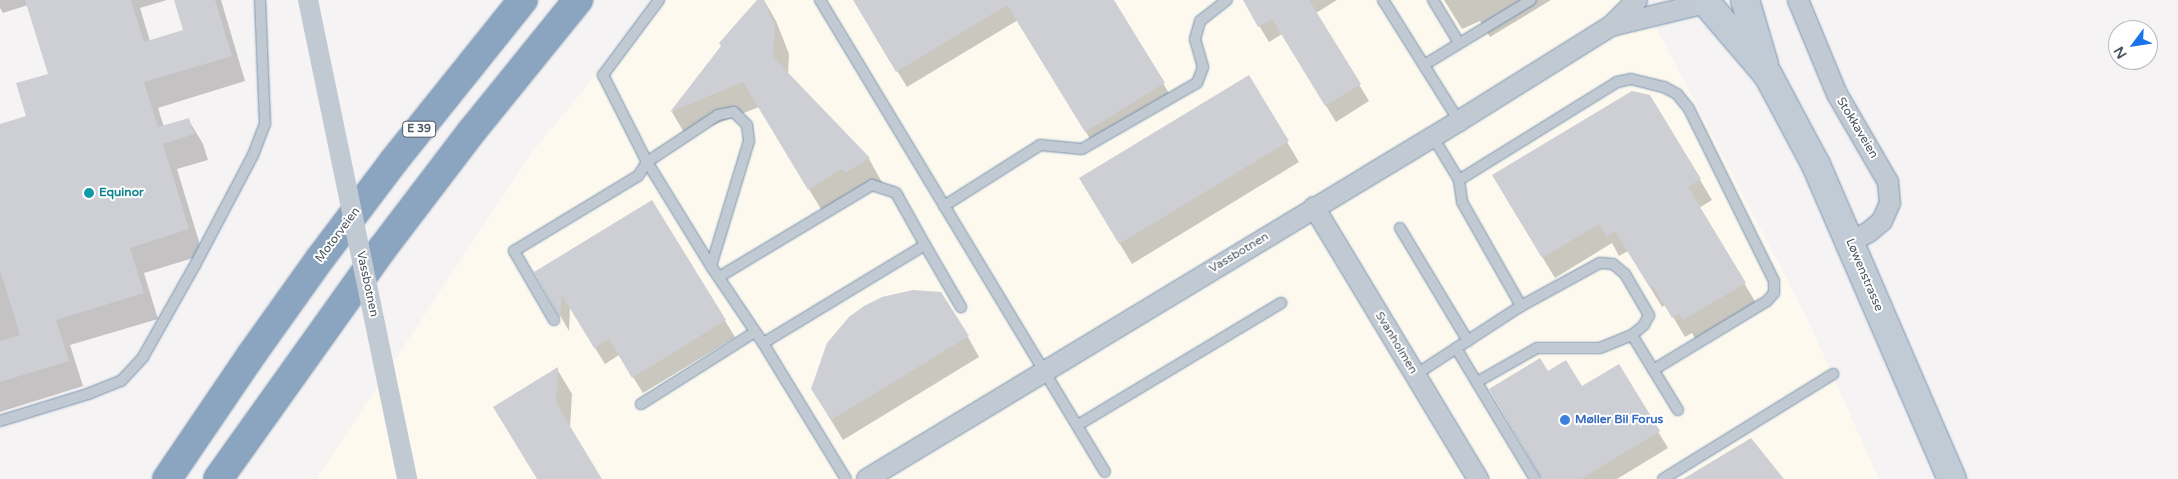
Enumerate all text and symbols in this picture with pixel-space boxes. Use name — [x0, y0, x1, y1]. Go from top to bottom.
north arrow — [2108, 20, 2158, 70]
text: N — [2110, 43, 2131, 62]
street label: Stokkaveien — [1833, 95, 1881, 161]
road number: E 39 — [402, 120, 436, 138]
place label: Equinor — [99, 186, 144, 200]
marker: Equinor — [83, 187, 95, 199]
street label: Motorveien — [313, 205, 363, 265]
street label: Vassbotnen — [1207, 230, 1271, 276]
street label: Løwenstrasse — [1842, 236, 1886, 314]
street label: Vassbotnen — [353, 250, 381, 318]
street label: Svanholmen — [1372, 309, 1420, 377]
place label: Møller Bil Forus — [1575, 413, 1663, 427]
marker: Møller Bil Forus — [1559, 414, 1571, 426]

